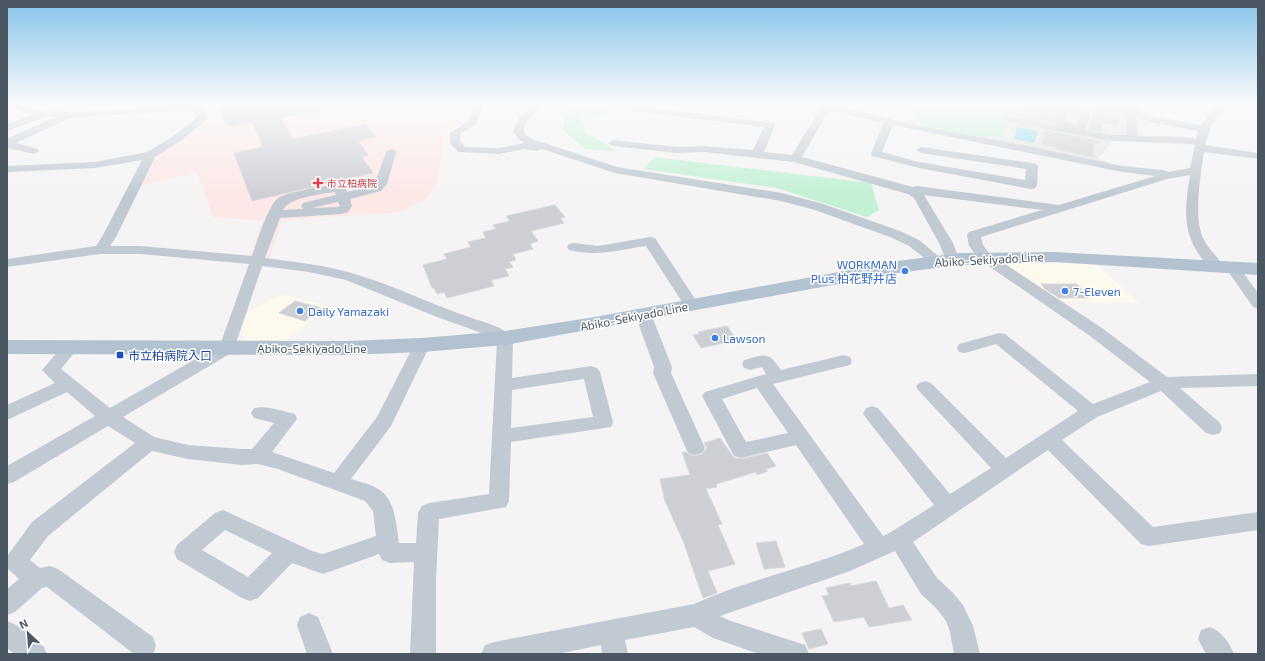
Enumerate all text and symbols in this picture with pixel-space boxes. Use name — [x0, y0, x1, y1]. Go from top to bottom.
marker: 市立柏病院 — [312, 177, 324, 189]
place label: 市立柏病院 — [327, 177, 377, 189]
street label: Abiko-Sekiyado Line — [934, 249, 1044, 269]
place label: WORKMAN Plus 柏花野井店 — [811, 257, 897, 285]
marker: WORKMAN Plus 柏花野井店 — [900, 266, 910, 276]
place label: 7-Eleven — [1073, 284, 1121, 298]
marker: 7-Eleven — [1060, 286, 1070, 296]
street label: Abiko-Sekiyado Line — [579, 299, 689, 333]
place label: Daily Yamazaki — [308, 304, 389, 318]
marker: Daily Yamazaki — [295, 306, 305, 316]
place label: Lawson — [723, 331, 766, 345]
marker: Lawson — [710, 333, 720, 343]
street label: Abiko-Sekiyado Line — [257, 341, 367, 355]
place label: 市立柏病院入口 — [128, 348, 212, 362]
marker: 市立柏病院入口 — [115, 350, 125, 360]
north arrow — [8, 613, 48, 653]
text: N — [17, 616, 30, 631]

